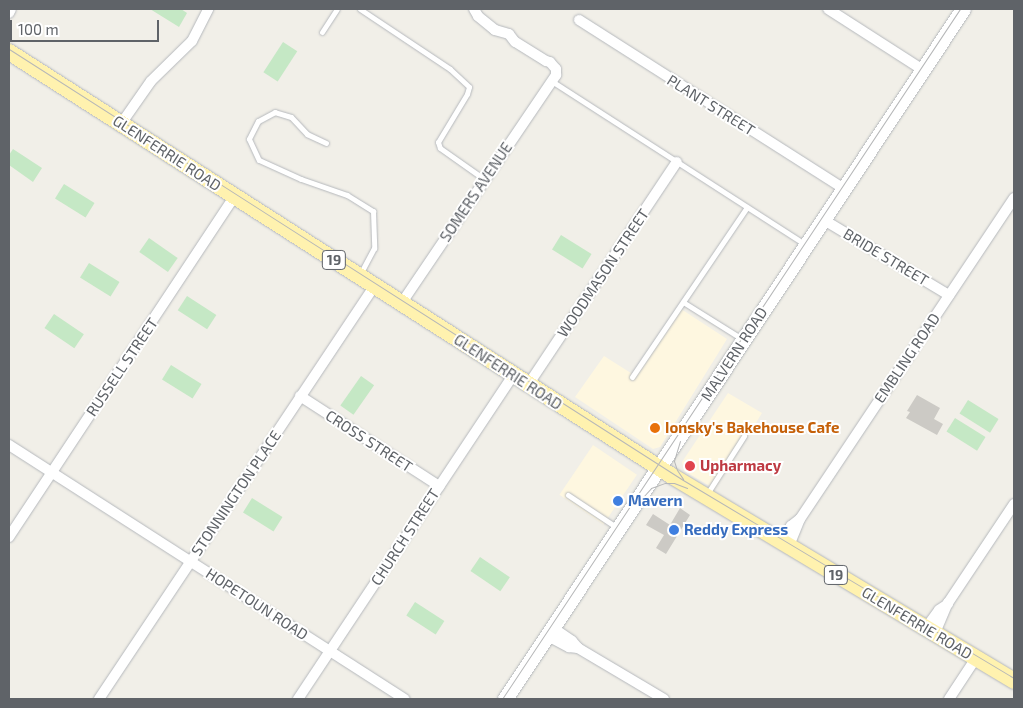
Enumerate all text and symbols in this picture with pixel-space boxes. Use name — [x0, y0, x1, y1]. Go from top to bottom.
scale bar — [12, 10, 161, 42]
text: 100 m — [18, 20, 59, 38]
street label: PLANT STREET — [664, 71, 758, 139]
street label: GLENFERRIE ROAD — [110, 111, 224, 195]
street label: SOMERS AVENUE — [436, 139, 516, 245]
street label: WOODMASON STREET — [553, 205, 653, 341]
street label: BRIDE STREET — [840, 225, 932, 289]
road number: 19 — [322, 248, 346, 272]
street label: MALVERN ROAD — [697, 304, 771, 404]
street label: EMBLING ROAD — [870, 310, 944, 406]
street label: RUSSELL STREET — [82, 314, 162, 420]
street label: GLENFERRIE ROAD — [451, 330, 565, 414]
street label: CROSS STREET — [322, 406, 416, 476]
place label: Ionsky's Bakehouse Cafe — [665, 419, 839, 437]
marker: Ionsky's Bakehouse Cafe — [649, 422, 661, 434]
street label: STONNINGTON PLACE — [187, 427, 285, 559]
place label: Upharmacy — [700, 457, 781, 475]
marker: Upharmacy — [684, 460, 696, 472]
street label: CHURCH STREET — [367, 485, 443, 589]
place label: Mavern — [628, 492, 682, 510]
marker: Mavern — [612, 495, 624, 507]
place label: Reddy Express — [684, 521, 789, 539]
marker: Reddy Express — [668, 524, 680, 536]
street label: HOPETOUN ROAD — [203, 564, 311, 644]
road number: 19 — [824, 564, 848, 586]
street label: GLENFERRIE ROAD — [859, 583, 975, 663]

